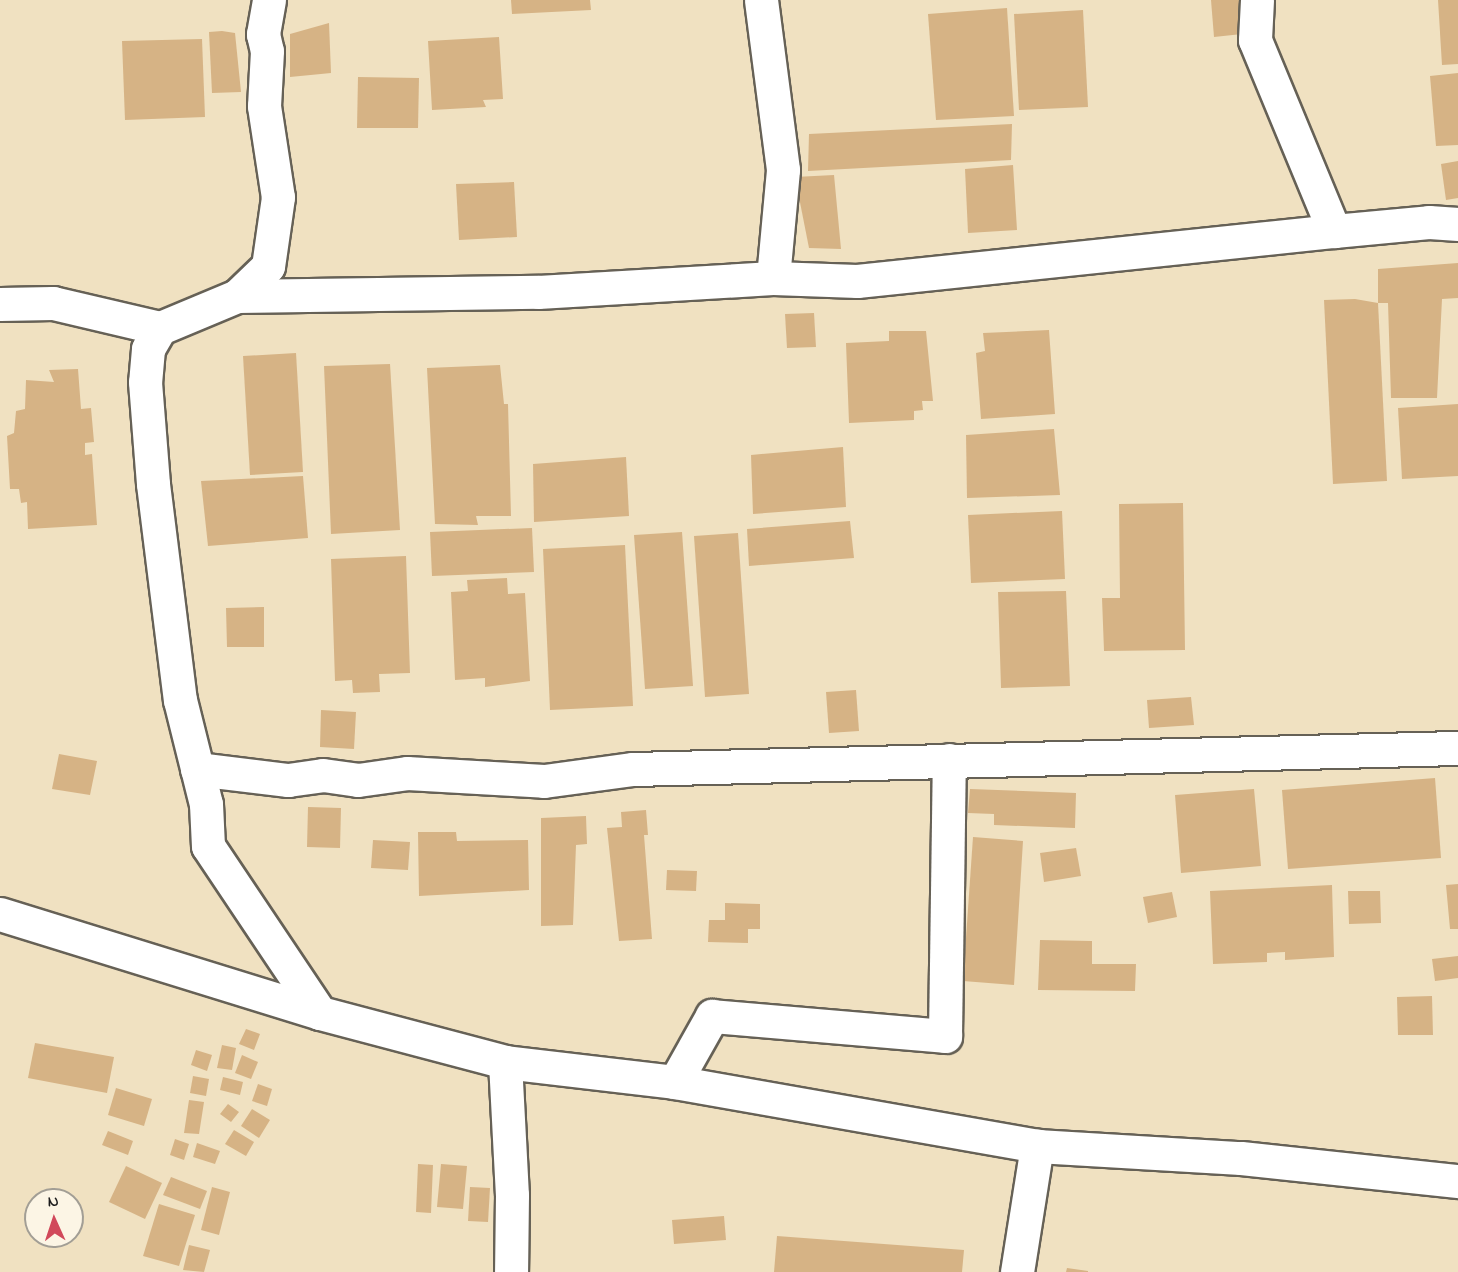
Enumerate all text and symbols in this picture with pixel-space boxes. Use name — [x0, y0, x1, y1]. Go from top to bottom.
north arrow — [24, 1188, 84, 1248]
text: N — [47, 1190, 59, 1214]

